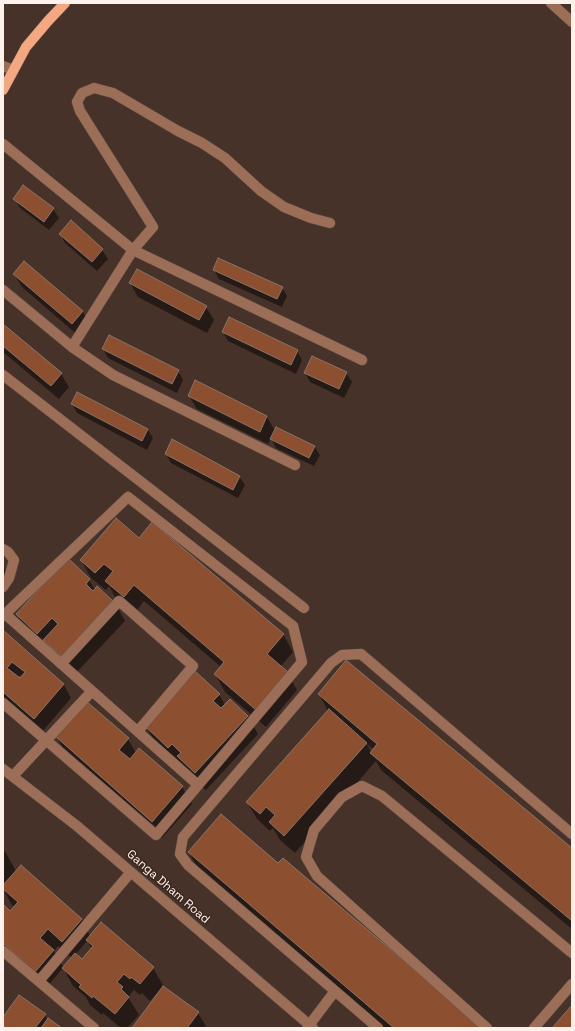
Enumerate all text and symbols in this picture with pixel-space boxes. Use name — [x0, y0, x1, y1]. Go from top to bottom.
street label: Ganga Dham Road — [124, 847, 212, 927]

